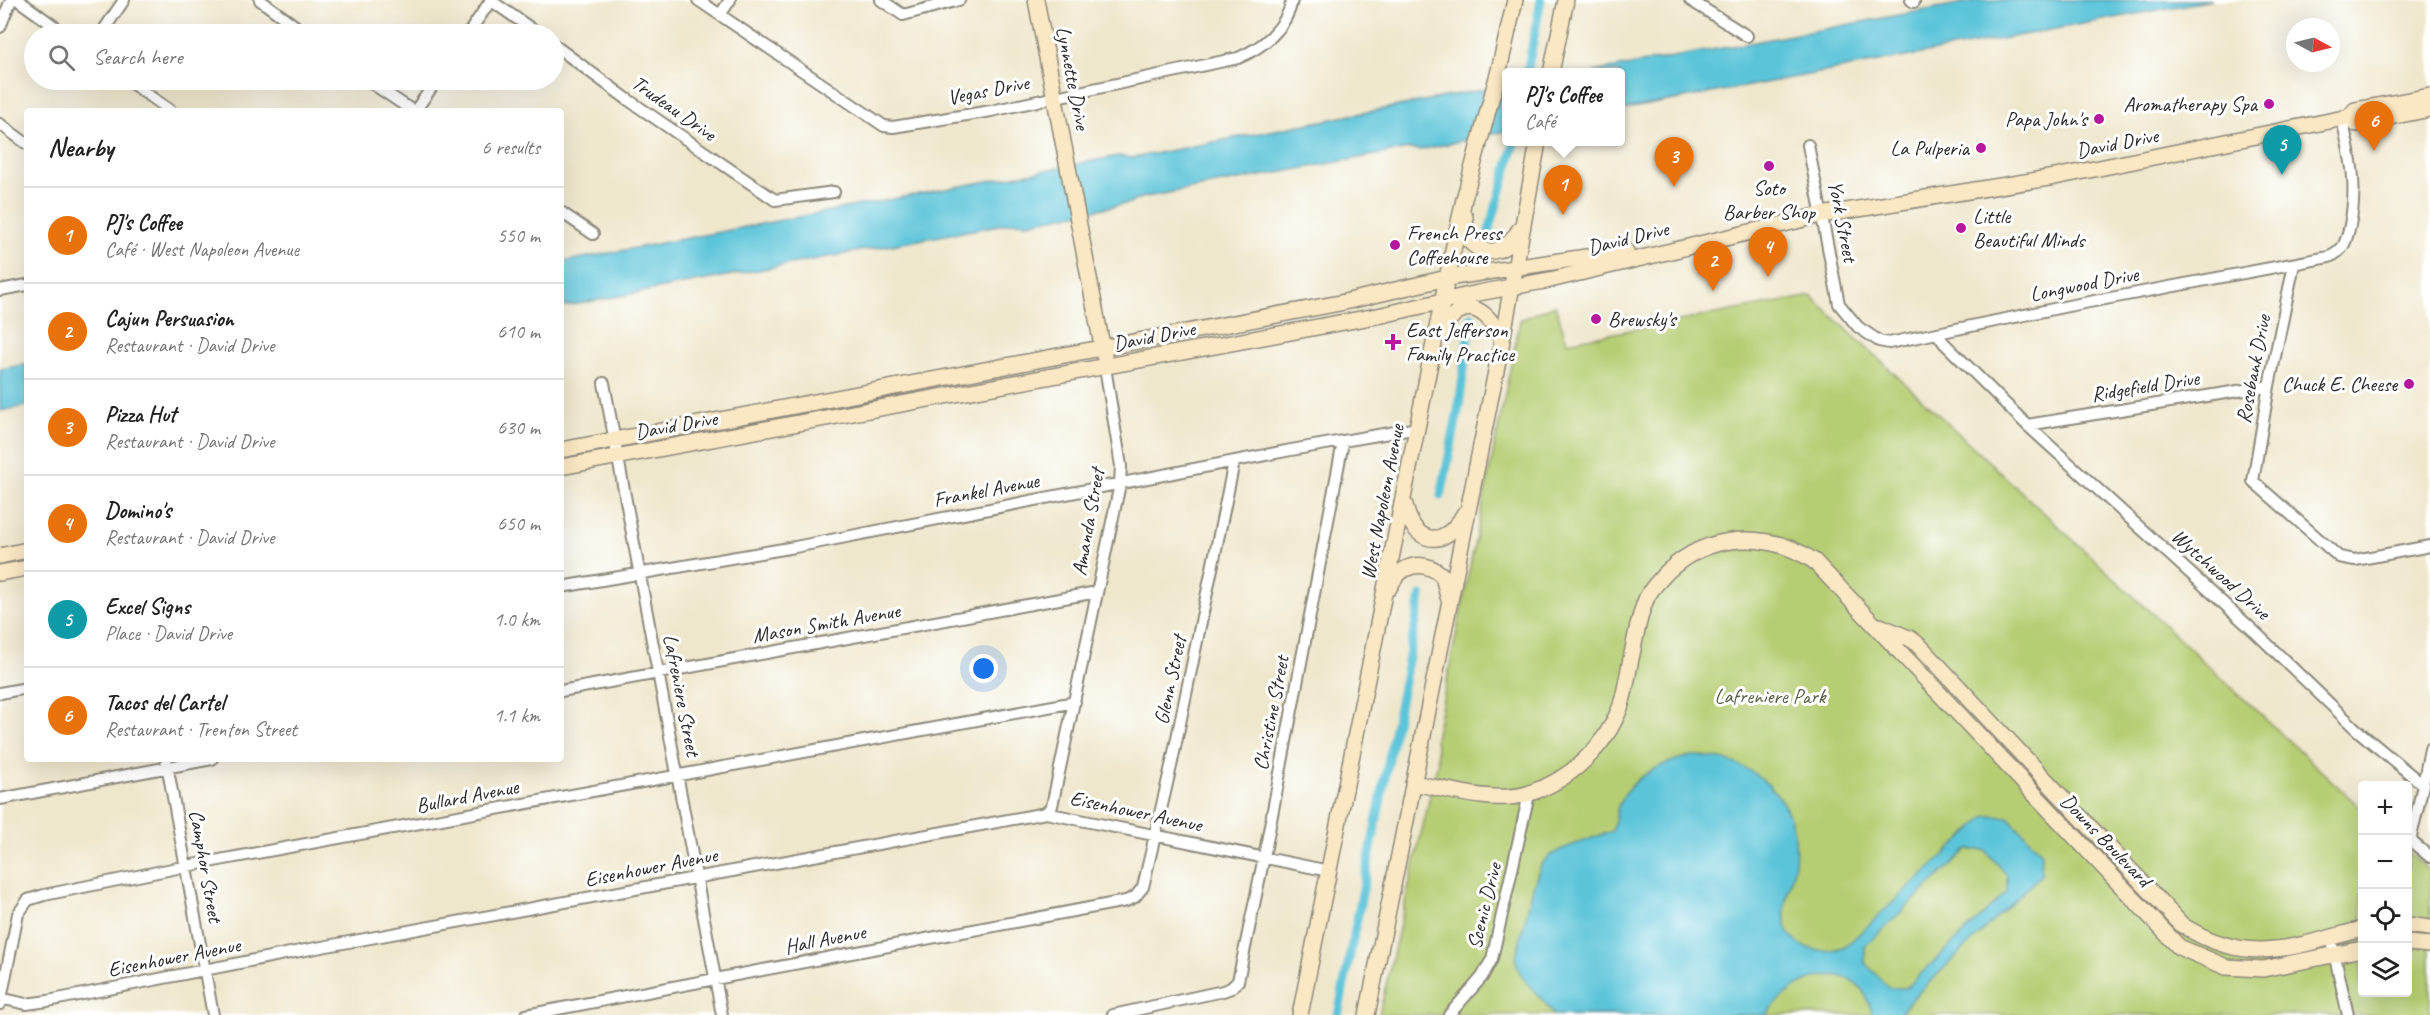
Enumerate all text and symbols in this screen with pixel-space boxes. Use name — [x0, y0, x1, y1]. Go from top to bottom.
north arrow — [2286, 18, 2340, 72]
search box — [24, 24, 564, 90]
street label: Lynnette Drive — [1050, 24, 1096, 134]
icon: search — [45, 41, 78, 74]
text: Search here — [93, 43, 183, 71]
popup — [1502, 68, 1625, 146]
street label: Trudeau Drive — [627, 69, 722, 147]
street label: Vegas Drive — [945, 69, 1033, 111]
text: PJ's Coffee — [1525, 81, 1602, 109]
place label: Aromatherapy Spa — [2123, 91, 2259, 117]
marker: Aromatherapy Spa — [2262, 97, 2276, 111]
pin: 6 — [2354, 102, 2394, 151]
place label: Papa John's — [2005, 106, 2089, 132]
text: Café — [1525, 109, 1556, 134]
marker: Papa John's — [2092, 112, 2106, 126]
street label: David Drive — [2074, 122, 2162, 164]
pin: 5 — [2262, 126, 2302, 175]
text: Nearby — [48, 131, 113, 164]
text: 6 results — [481, 135, 540, 160]
place label: La Pulperia — [1890, 135, 1971, 161]
pin: 3 — [1654, 138, 1694, 187]
marker: La Pulperia — [1974, 141, 1988, 155]
marker: Soto Barber Shop — [1762, 159, 1776, 173]
pin: 1 — [1544, 166, 1582, 215]
place label: Soto Barber Shop — [1723, 175, 1816, 225]
street label: York Street — [1822, 178, 1864, 266]
place label: Little Beautiful Minds — [1973, 203, 2086, 253]
text: PJ's Coffee — [105, 209, 182, 237]
street label: David Drive — [1585, 215, 1673, 261]
place label: French Press Coffeehouse — [1407, 220, 1503, 270]
marker: Little Beautiful Minds — [1954, 221, 1968, 235]
text: 1 — [63, 223, 72, 248]
text: 550 m — [497, 223, 540, 248]
pin: 4 — [1748, 228, 1788, 277]
text: Café · West Napoleon Avenue — [105, 237, 299, 262]
marker: French Press Coffeehouse — [1388, 238, 1402, 252]
pin: 2 — [1694, 242, 1732, 291]
street label: Longwood Drive — [2028, 261, 2141, 307]
text: Cajun Persuasion — [105, 305, 234, 333]
place label: Brewsky's — [1608, 306, 1678, 332]
street label: Rosebank Drive — [2230, 311, 2276, 425]
marker: Brewsky's — [1589, 312, 1603, 326]
street label: David Drive — [1111, 315, 1199, 357]
place label: East Jefferson Family Practice — [1406, 317, 1515, 367]
text: 2 — [63, 319, 72, 344]
text: 610 m — [497, 319, 540, 344]
text: Restaurant · David Drive — [105, 333, 274, 358]
marker: East Jefferson Family Practice — [1384, 333, 1402, 351]
street label: Ridgefield Drive — [2089, 364, 2202, 407]
place label: Chuck E. Cheese — [2282, 371, 2398, 397]
marker: Chuck E. Cheese — [2402, 377, 2416, 391]
text: Pizza Hut — [105, 401, 176, 429]
street label: David Drive — [633, 405, 721, 445]
text: 3 — [63, 415, 72, 440]
text: 630 m — [497, 415, 540, 440]
street label: West Napoleon Avenue — [1354, 421, 1410, 582]
text: Restaurant · David Drive — [105, 429, 274, 454]
street label: Amanda Street — [1066, 463, 1111, 578]
street label: Frankel Avenue — [931, 467, 1042, 513]
text: Domino's — [105, 497, 171, 525]
text: 4 — [63, 511, 72, 536]
text: 650 m — [497, 511, 540, 536]
street label: Wytchwood Drive — [2166, 523, 2277, 627]
text: Restaurant · David Drive — [105, 525, 274, 550]
text: Excel Signs — [105, 593, 190, 621]
street label: Mason Smith Avenue — [750, 597, 903, 649]
text: 5 — [63, 607, 72, 632]
text: 1.0 km — [494, 607, 540, 632]
text: Place · David Drive — [105, 621, 232, 646]
street label: Glenn Street — [1148, 630, 1193, 727]
street label: Lafreniere Street — [657, 632, 707, 760]
street label: Christine Street — [1247, 652, 1295, 772]
your location — [969, 654, 998, 683]
park label: Lafreniere Park — [1714, 683, 1827, 709]
text: Tacos del Cartel — [105, 689, 224, 717]
text: 6 — [63, 703, 72, 728]
text: 1.1 km — [494, 703, 540, 728]
text: Restaurant · Trenton Street — [105, 717, 297, 742]
street label: Bullard Avenue — [414, 773, 522, 819]
map controls — [2358, 781, 2412, 997]
button: + — [2358, 781, 2412, 835]
street label: Eisenhower Avenue — [1068, 784, 1206, 838]
street label: Downs Boulevard — [2055, 788, 2159, 895]
street label: Camphor Street — [183, 808, 229, 926]
button: − — [2358, 835, 2412, 889]
street label: Eisenhower Avenue — [583, 841, 721, 893]
street label: Scenic Drive — [1461, 858, 1508, 952]
button: locate — [2358, 889, 2412, 943]
street label: Hall Avenue — [782, 918, 870, 960]
street label: Eisenhower Avenue — [106, 931, 244, 983]
button: layers — [2358, 943, 2412, 997]

